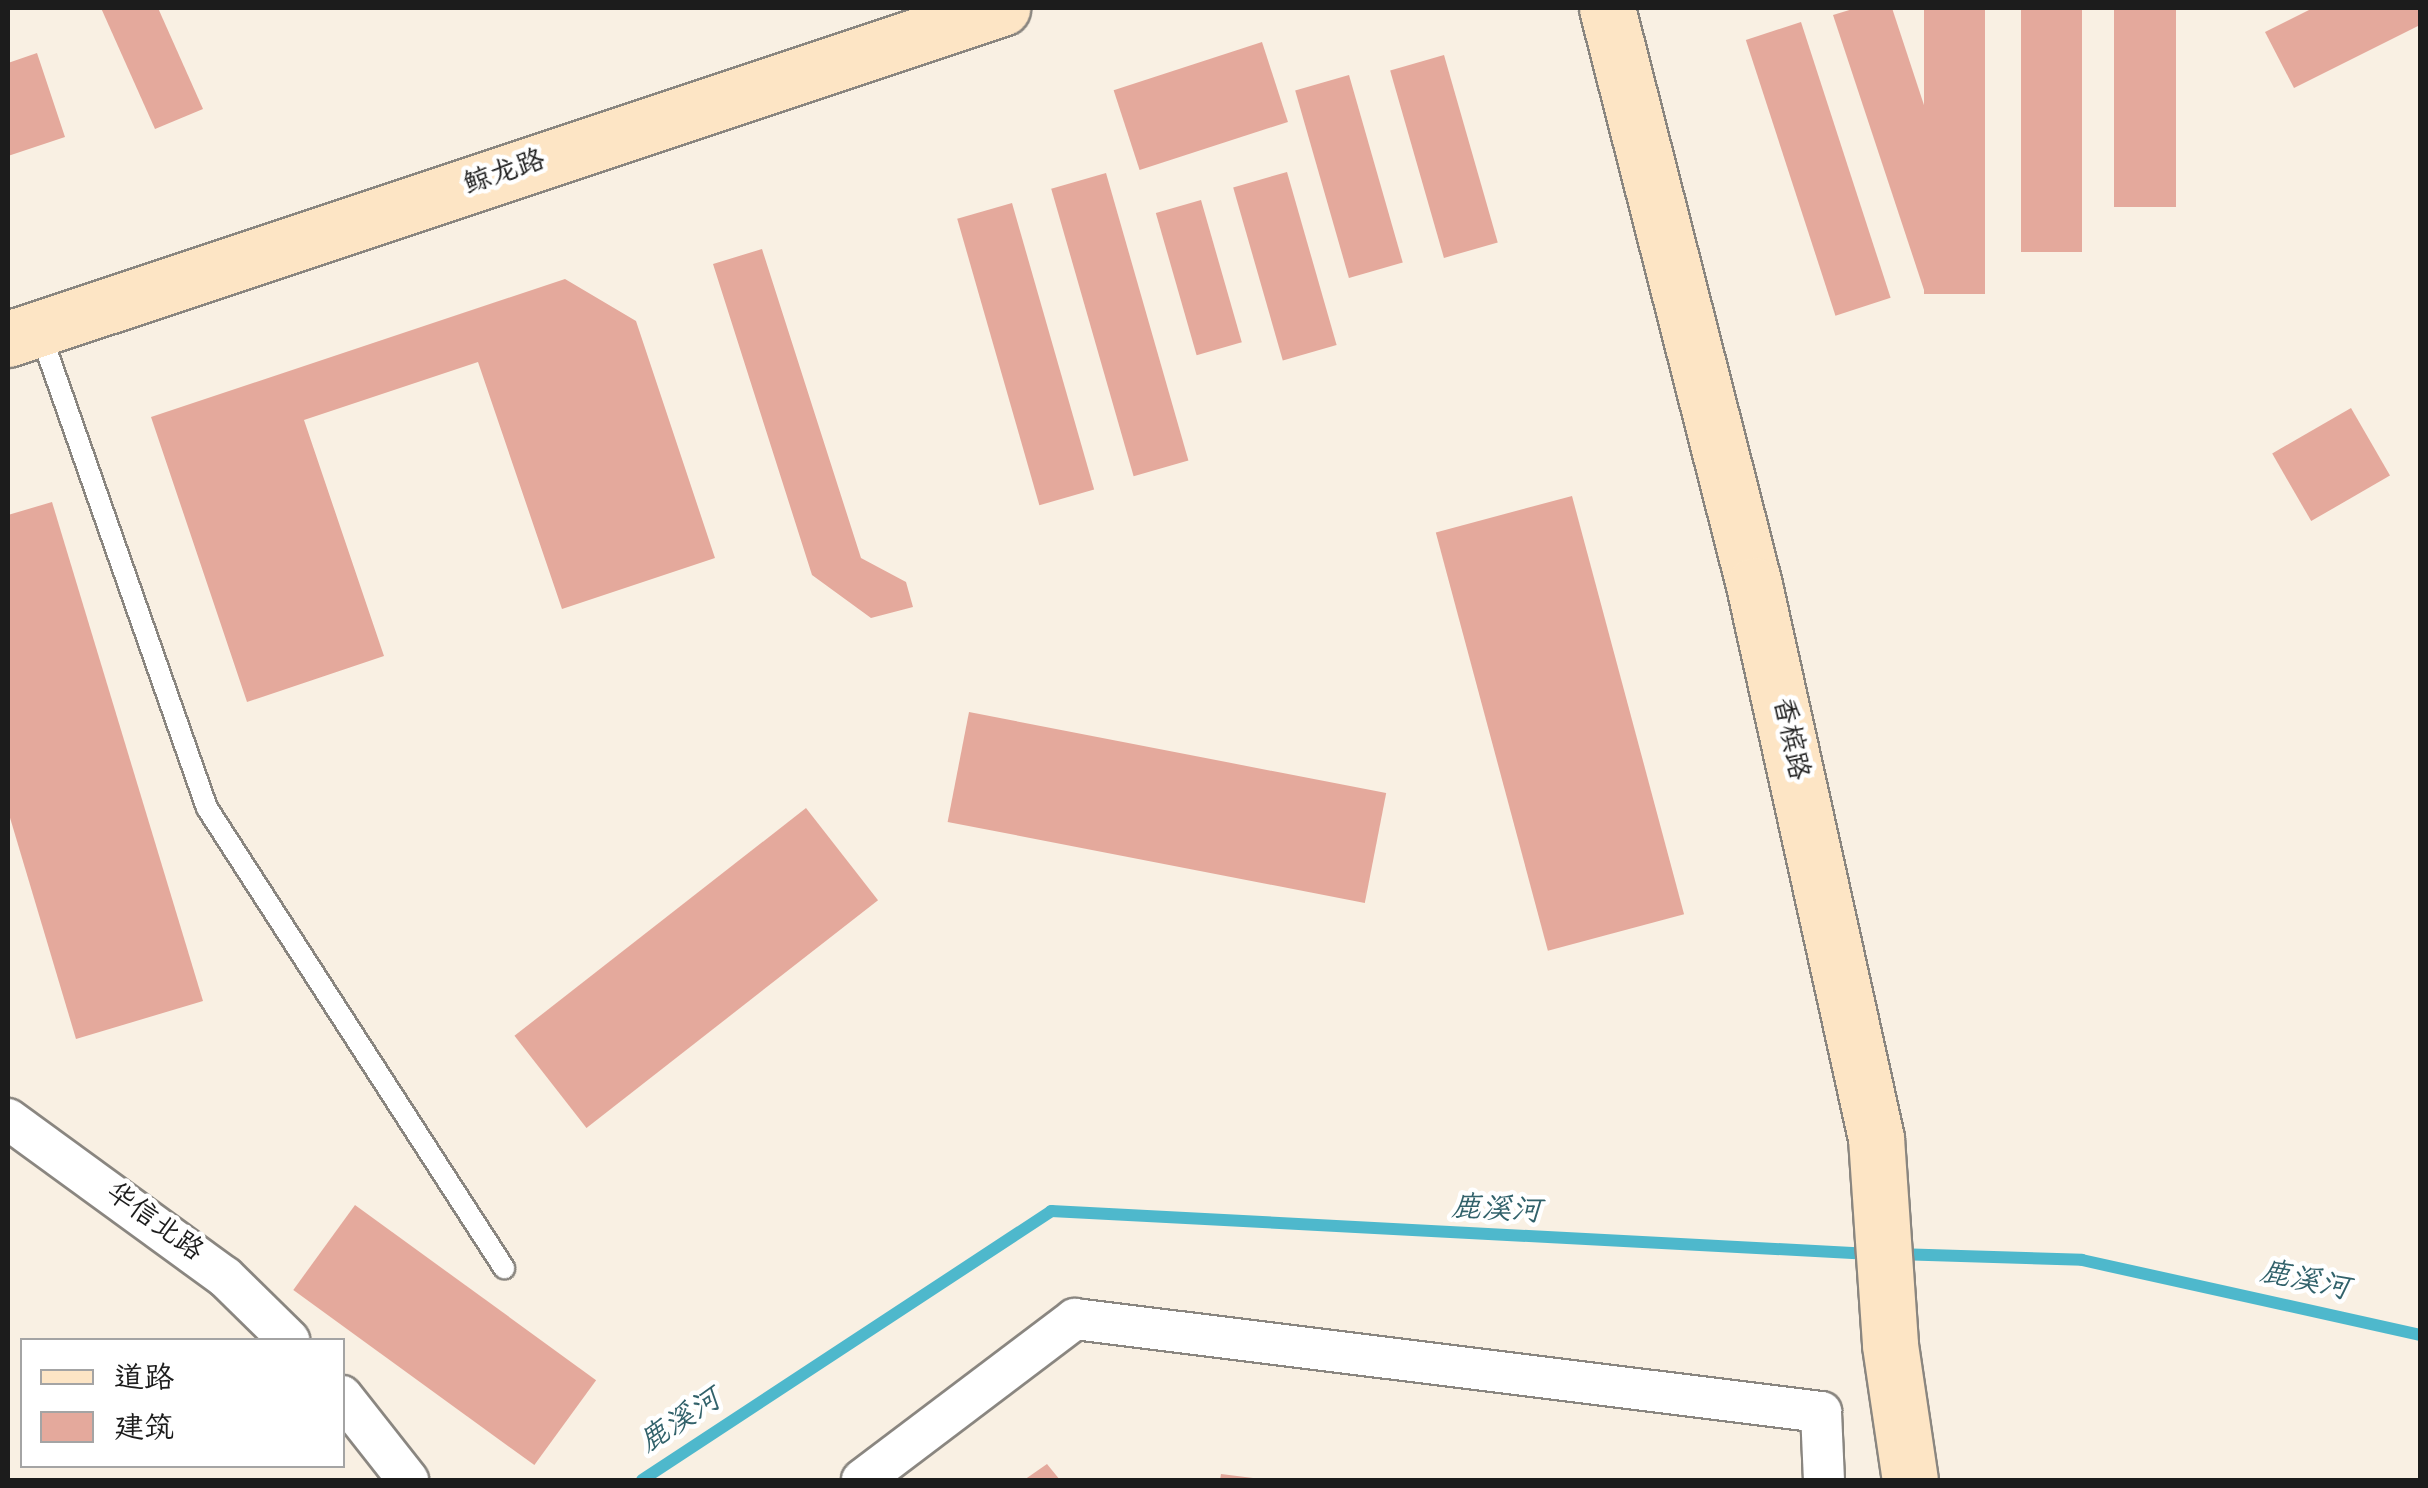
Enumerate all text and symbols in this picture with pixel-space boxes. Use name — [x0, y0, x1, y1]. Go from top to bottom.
street label: 鲸龙路 — [460, 145, 550, 205]
street label: 香槟路 — [1763, 694, 1813, 784]
street label: 华信北路 — [98, 1177, 208, 1271]
water label: 鹿溪河 — [1450, 1193, 1542, 1233]
water label: 鹿溪河 — [2256, 1257, 2352, 1311]
legend — [20, 1338, 345, 1468]
text: 道路 — [114, 1364, 174, 1399]
water label: 鹿溪河 — [634, 1384, 730, 1464]
text: 建筑 — [114, 1414, 174, 1449]

